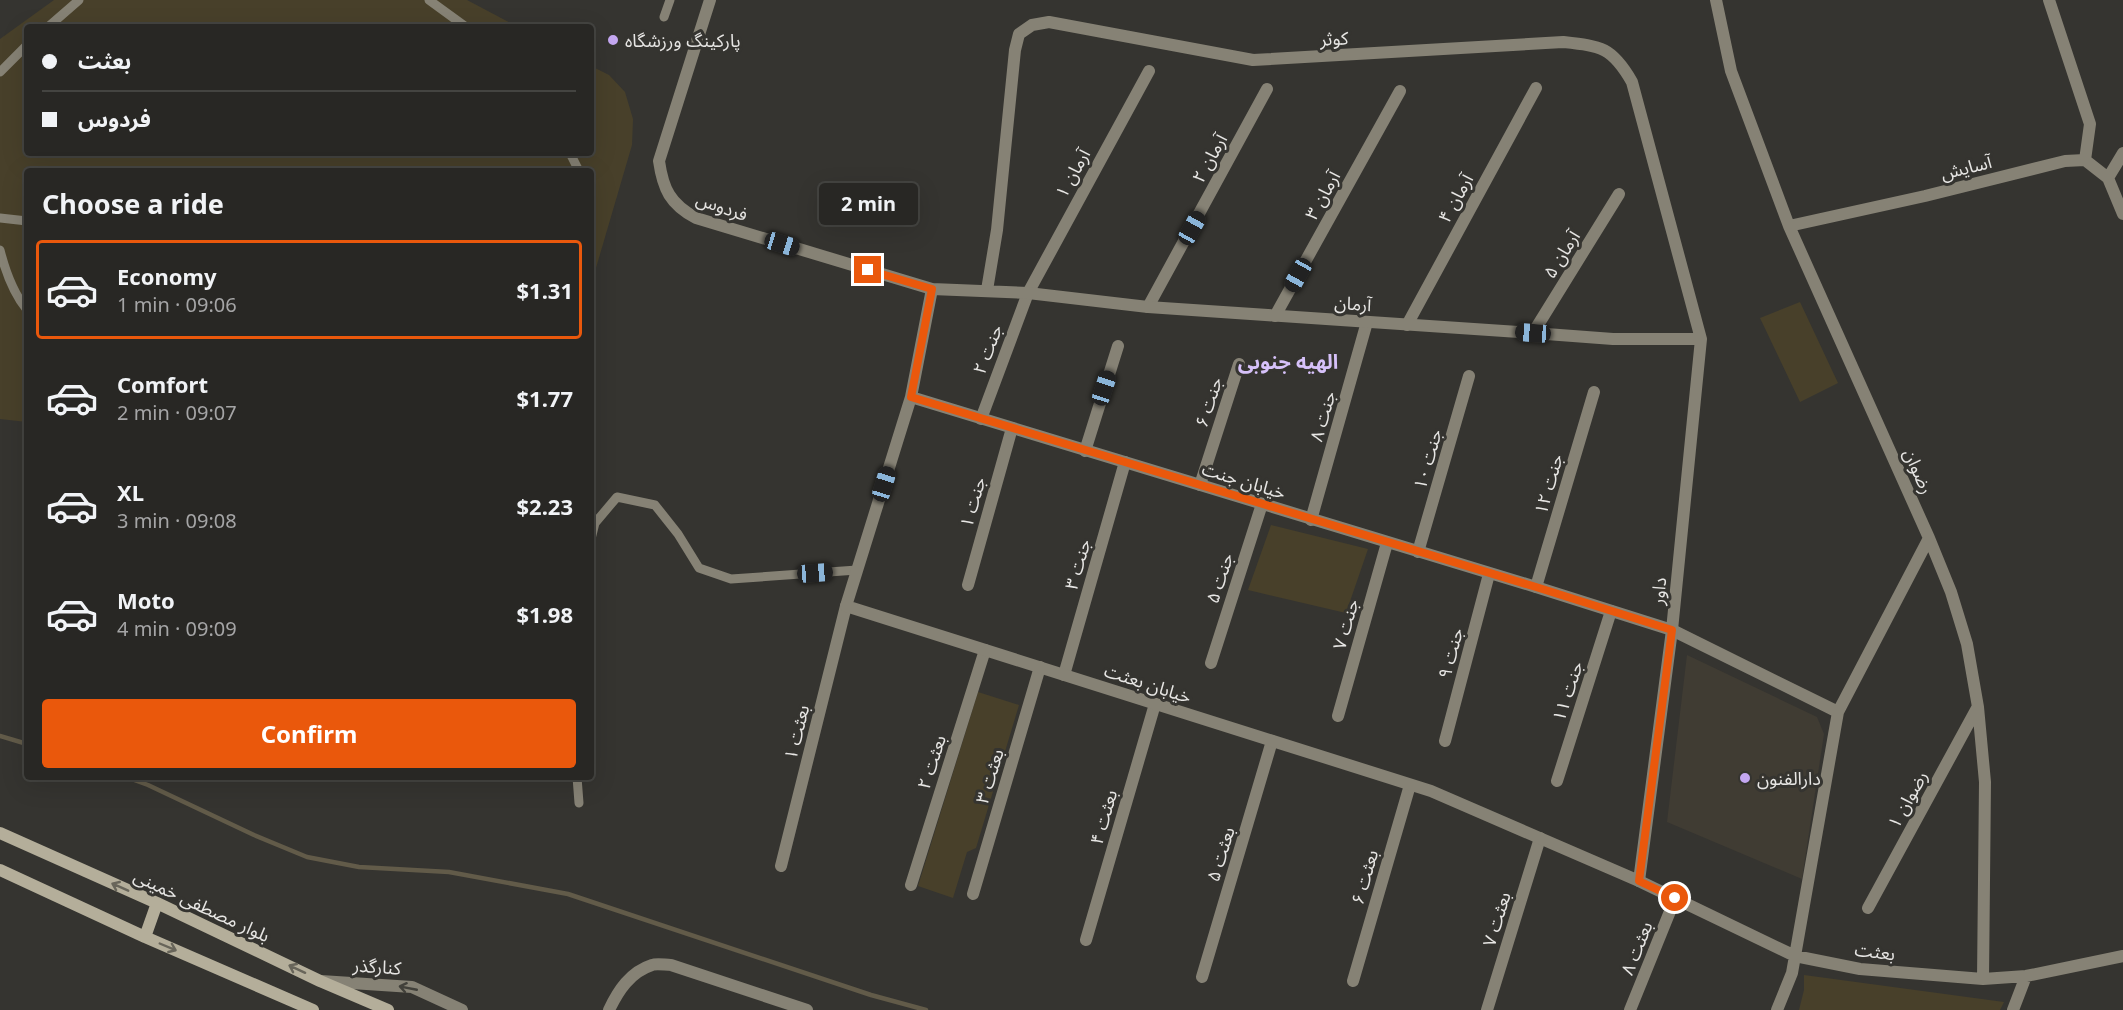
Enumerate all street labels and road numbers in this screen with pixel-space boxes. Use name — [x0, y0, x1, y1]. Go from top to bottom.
street label: کوثر — [1318, 25, 1349, 51]
street label: آرمان ۲ — [1186, 129, 1232, 187]
street label: آرمان ۱ — [1049, 144, 1095, 202]
street label: آسایش — [1938, 149, 1995, 185]
street label: آرمان ۳ — [1299, 166, 1345, 224]
street label: آرمان ۴ — [1432, 169, 1478, 227]
street label: فردوس — [693, 186, 751, 226]
street label: آرمان ۵ — [1537, 225, 1585, 282]
street label: آرمان — [1334, 290, 1373, 316]
street label: جنت ۲ — [967, 321, 1007, 377]
street label: جنت ۶ — [1189, 374, 1227, 430]
street label: جنت ۸ — [1303, 388, 1341, 444]
street label: جنت ۱۰ — [1407, 426, 1447, 492]
street label: رضوان — [1898, 444, 1940, 498]
street label: جنت ۱۲ — [1528, 451, 1568, 517]
street label: خیابان جنت — [1199, 456, 1289, 504]
street label: جنت ۱ — [953, 474, 991, 530]
street label: جنت ۳ — [1058, 536, 1096, 592]
street label: جنت ۵ — [1200, 550, 1238, 606]
street label: داور — [1645, 576, 1671, 607]
street label: جنت ۷ — [1326, 596, 1364, 652]
street label: جنت ۹ — [1432, 625, 1468, 681]
street label: خیابان بعثت — [1101, 658, 1195, 708]
street label: جنت ۱۱ — [1546, 658, 1588, 724]
street label: بعثت ۱ — [778, 702, 814, 762]
street label: بعثت ۲ — [911, 732, 951, 792]
street label: بعثت ۳ — [969, 746, 1009, 806]
street label: رضوان ۱ — [1881, 766, 1933, 832]
street label: بعثت ۴ — [1084, 787, 1122, 847]
street label: بعثت ۵ — [1200, 824, 1240, 884]
street label: بعثت ۶ — [1345, 847, 1383, 907]
street label: بلوار مصطفی خمینی — [130, 863, 274, 947]
street label: بعثت ۷ — [1476, 889, 1516, 949]
street label: بعثت ۸ — [1614, 918, 1658, 978]
street label: بعثت — [1853, 937, 1897, 965]
street label: کنارگذر — [351, 952, 403, 980]

